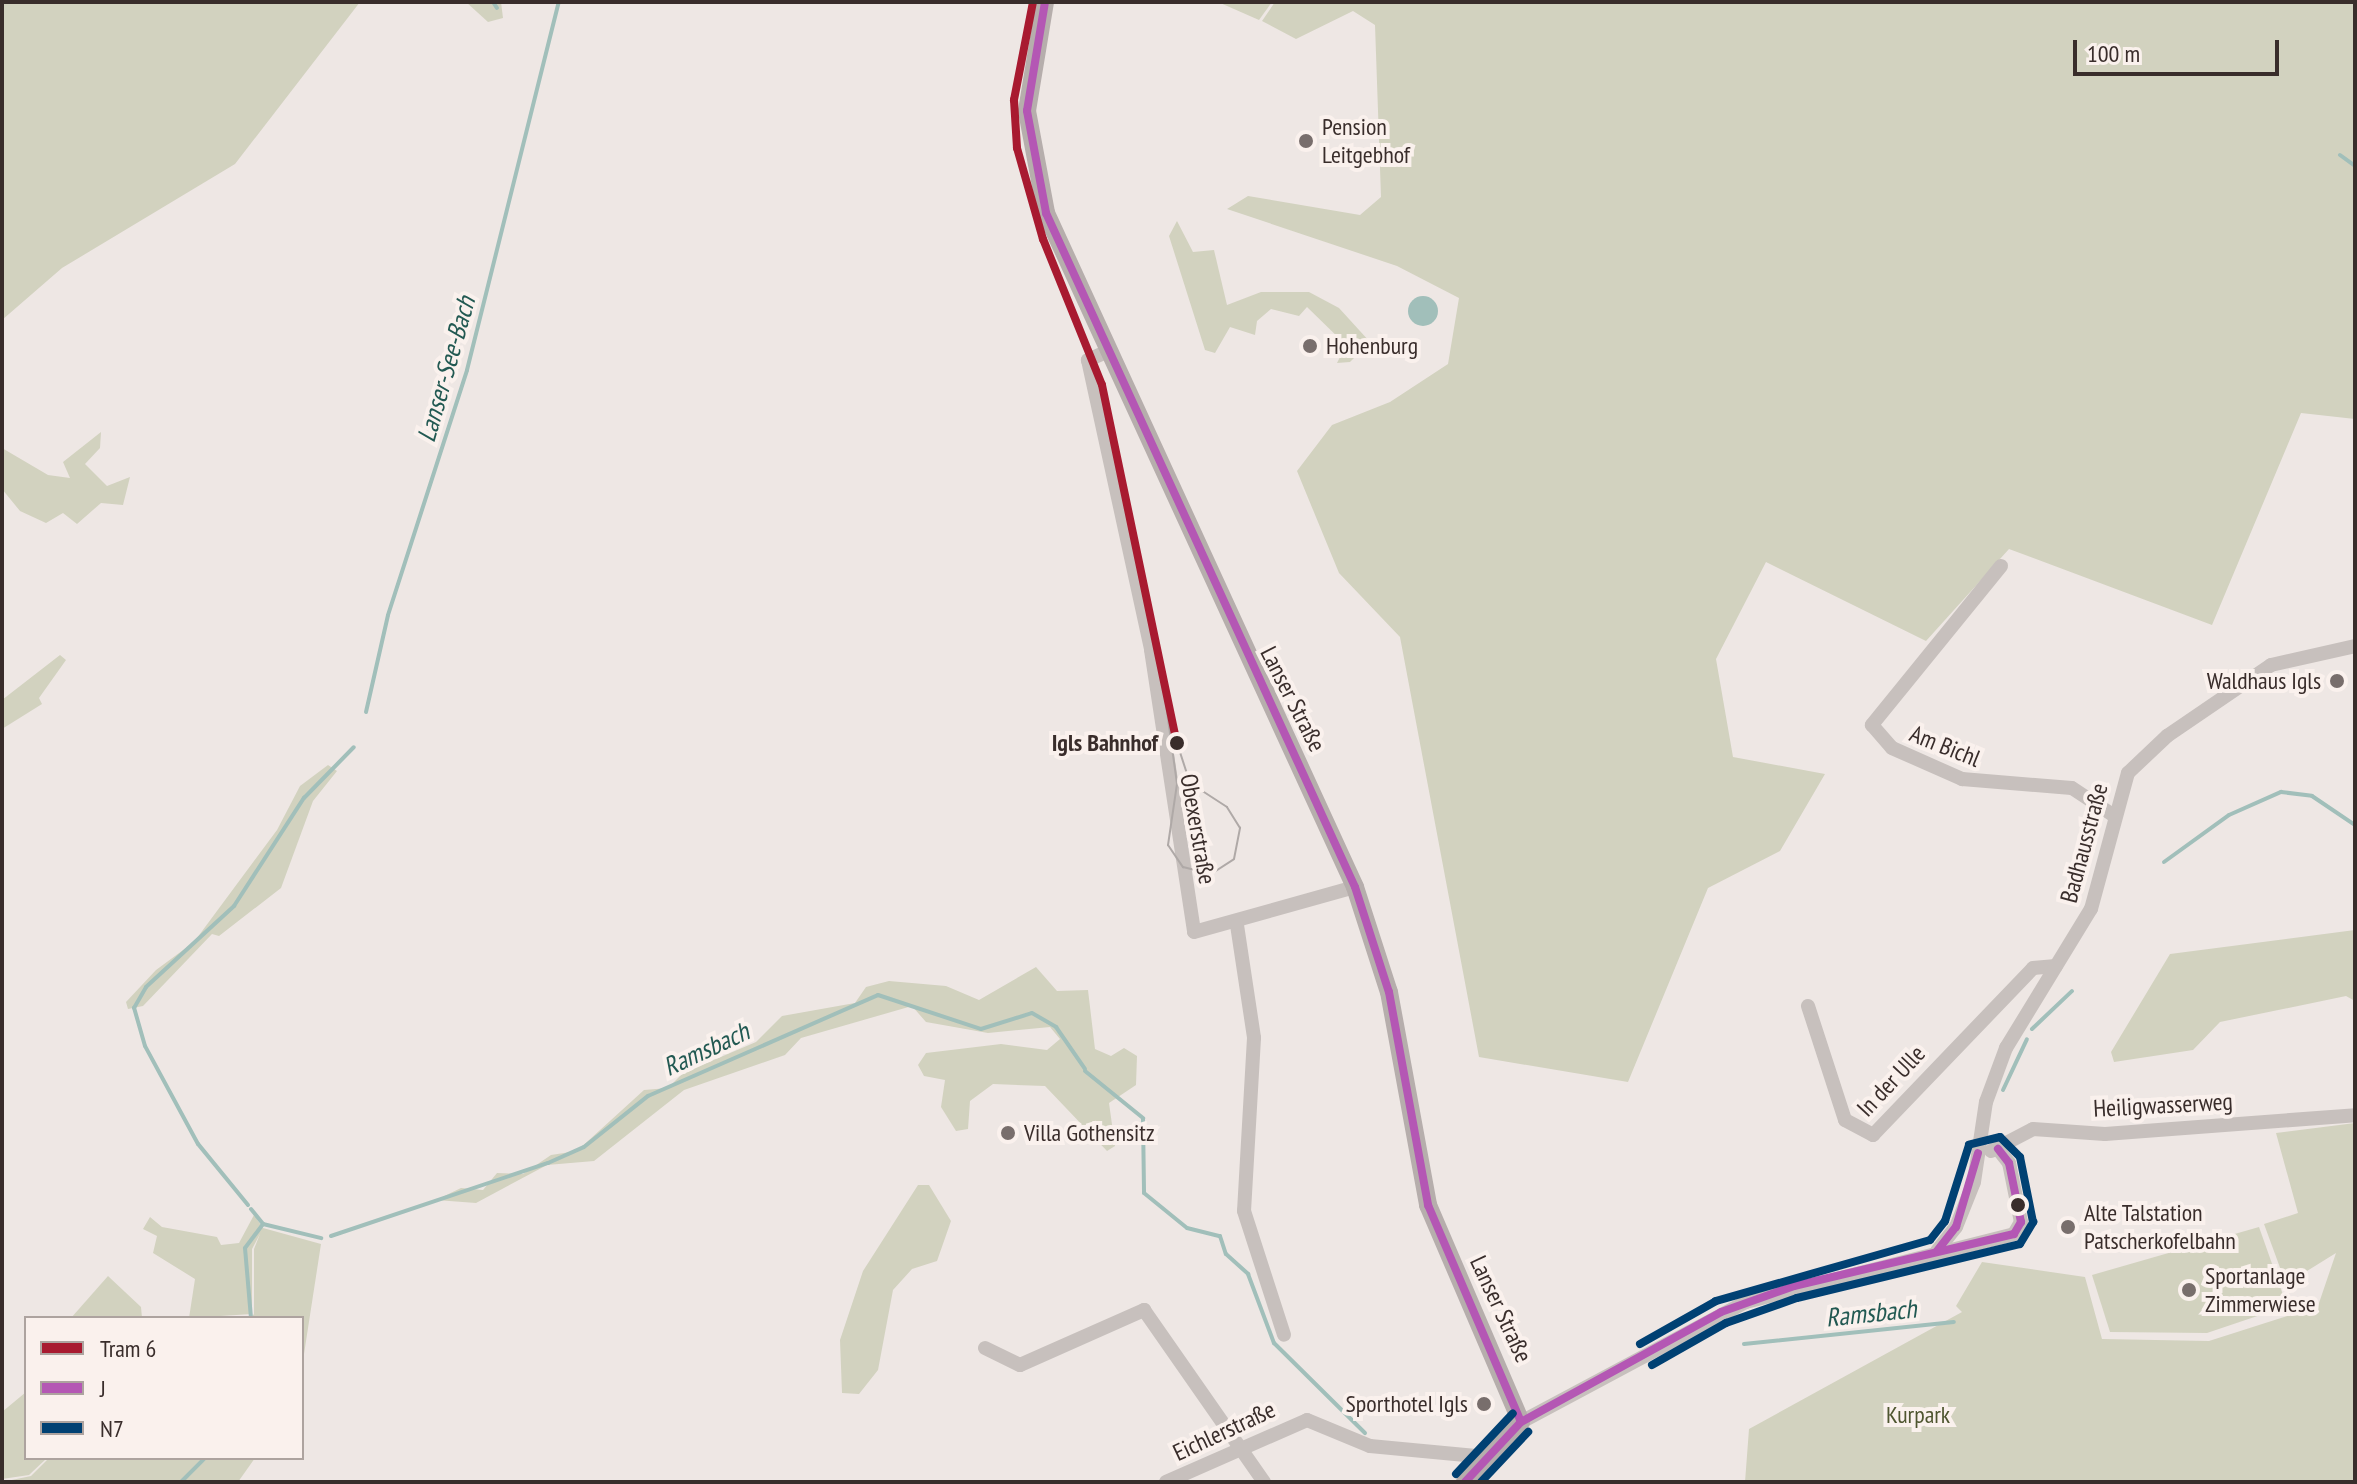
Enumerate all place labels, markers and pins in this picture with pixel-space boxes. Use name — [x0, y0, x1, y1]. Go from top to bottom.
place label: Pension Leitgebhof — [1322, 113, 1410, 169]
marker: Pension Leitgebhof — [1297, 132, 1315, 150]
place label: Hohenburg — [1326, 332, 1418, 360]
marker: Hohenburg — [1301, 337, 1319, 355]
place label: Waldhaus Igls — [2207, 667, 2321, 695]
marker: Waldhaus Igls — [2328, 672, 2346, 690]
place label: Igls Bahnhof — [1052, 729, 1158, 757]
marker: Igls Bahnhof — [1165, 731, 1189, 755]
place label: Villa Gothensitz — [1024, 1119, 1155, 1147]
marker: Villa Gothensitz — [999, 1124, 1017, 1142]
unlabelled marker — [2010, 1197, 2026, 1213]
place label: Alte Talstation Patscherkofelbahn — [2084, 1199, 2236, 1255]
marker: Alte Talstation Patscherkofelbahn — [2059, 1218, 2077, 1236]
place label: Sportanlage Zimmerwiese — [2205, 1262, 2316, 1318]
marker: Sportanlage Zimmerwiese — [2180, 1281, 2198, 1299]
place label: Sporthotel Igls — [1346, 1390, 1468, 1418]
marker: Sporthotel Igls — [1475, 1395, 1493, 1413]

